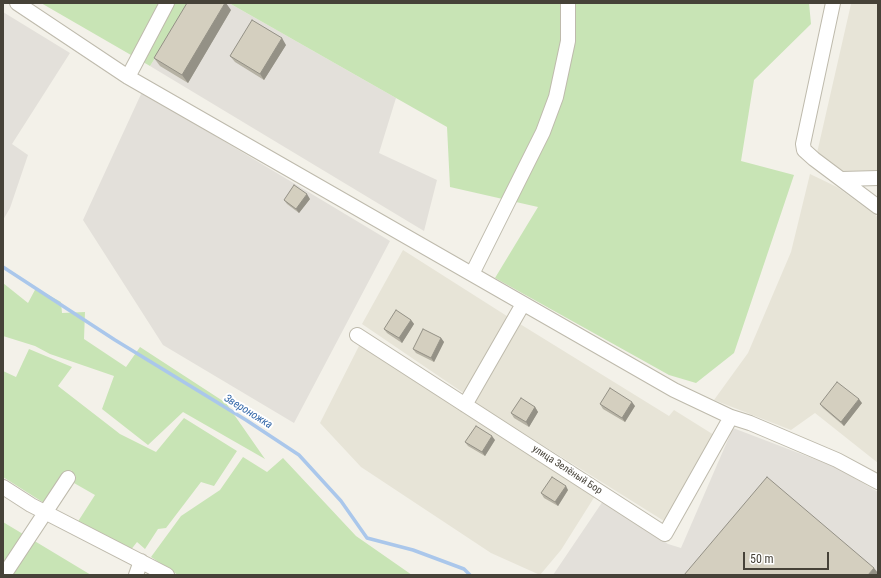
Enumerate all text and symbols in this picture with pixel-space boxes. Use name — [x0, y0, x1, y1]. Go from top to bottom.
water label: Звероножка — [221, 392, 275, 432]
street label: улица Зелёный Бор — [530, 443, 604, 497]
scale bar — [745, 544, 831, 570]
text: 50 m — [750, 552, 774, 566]

